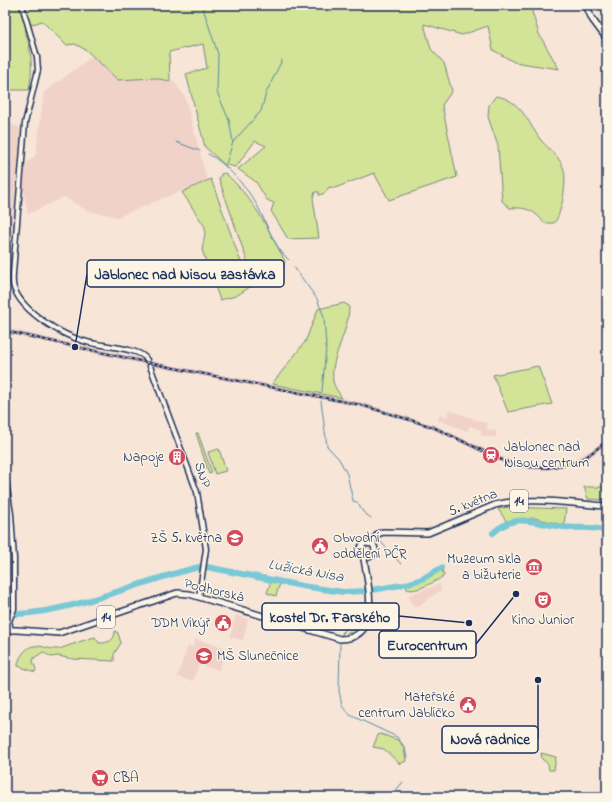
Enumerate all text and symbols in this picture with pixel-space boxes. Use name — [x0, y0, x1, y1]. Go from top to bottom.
callout: Jablonec nad Nisou zastávka — [87, 260, 284, 287]
text: Jablonec nad Nisou zastávka — [94, 264, 276, 286]
place label: Jablonec nad Nisou centrum — [504, 437, 589, 474]
station icon: Jablonec nad Nisou centrum — [481, 445, 501, 465]
place label: Napoje — [123, 447, 165, 468]
building icon: Napoje — [167, 447, 187, 467]
street label: SNP — [188, 460, 216, 491]
street label: 5. května — [445, 484, 501, 522]
road number: 14 — [510, 490, 528, 512]
place label: ZŠ 5. května — [150, 528, 222, 549]
school or university icon: ZŠ 5. května — [225, 528, 245, 548]
place label: Obvodní oddělení PČR — [333, 528, 407, 565]
public building icon: Obvodní oddělení PČR — [310, 536, 330, 556]
place label: Muzeum skla a bižuterie — [447, 549, 522, 586]
water label: Lužická Nisa — [267, 554, 346, 589]
museum icon: Muzeum skla a bižuterie — [524, 557, 544, 577]
street label: Podhorská — [182, 573, 246, 609]
theatre icon: Kino Junior — [533, 590, 553, 610]
callout: kostel Dr. Farského — [262, 603, 399, 630]
road number: 14 — [97, 606, 115, 628]
text: kostel Dr. Farského — [270, 607, 391, 629]
place label: Kino Junior — [512, 610, 575, 631]
place label: DDM Vikýř — [150, 613, 211, 635]
public building icon: DDM Vikýř — [213, 613, 233, 633]
callout: Eurocentrum — [379, 631, 476, 658]
text: Eurocentrum — [387, 635, 468, 657]
school or university icon: MŠ Slunečnice — [194, 646, 214, 666]
place label: MŠ Slunečnice — [217, 646, 299, 667]
place label: Mateřské centrum Jablíčko — [358, 687, 456, 724]
public building icon: Mateřské centrum Jablíčko — [458, 695, 478, 715]
callout: Nová radnice — [442, 726, 538, 753]
text: Nová radnice — [450, 729, 531, 751]
supermarket icon: CBA — [90, 768, 110, 788]
place label: CBA — [113, 768, 139, 789]

